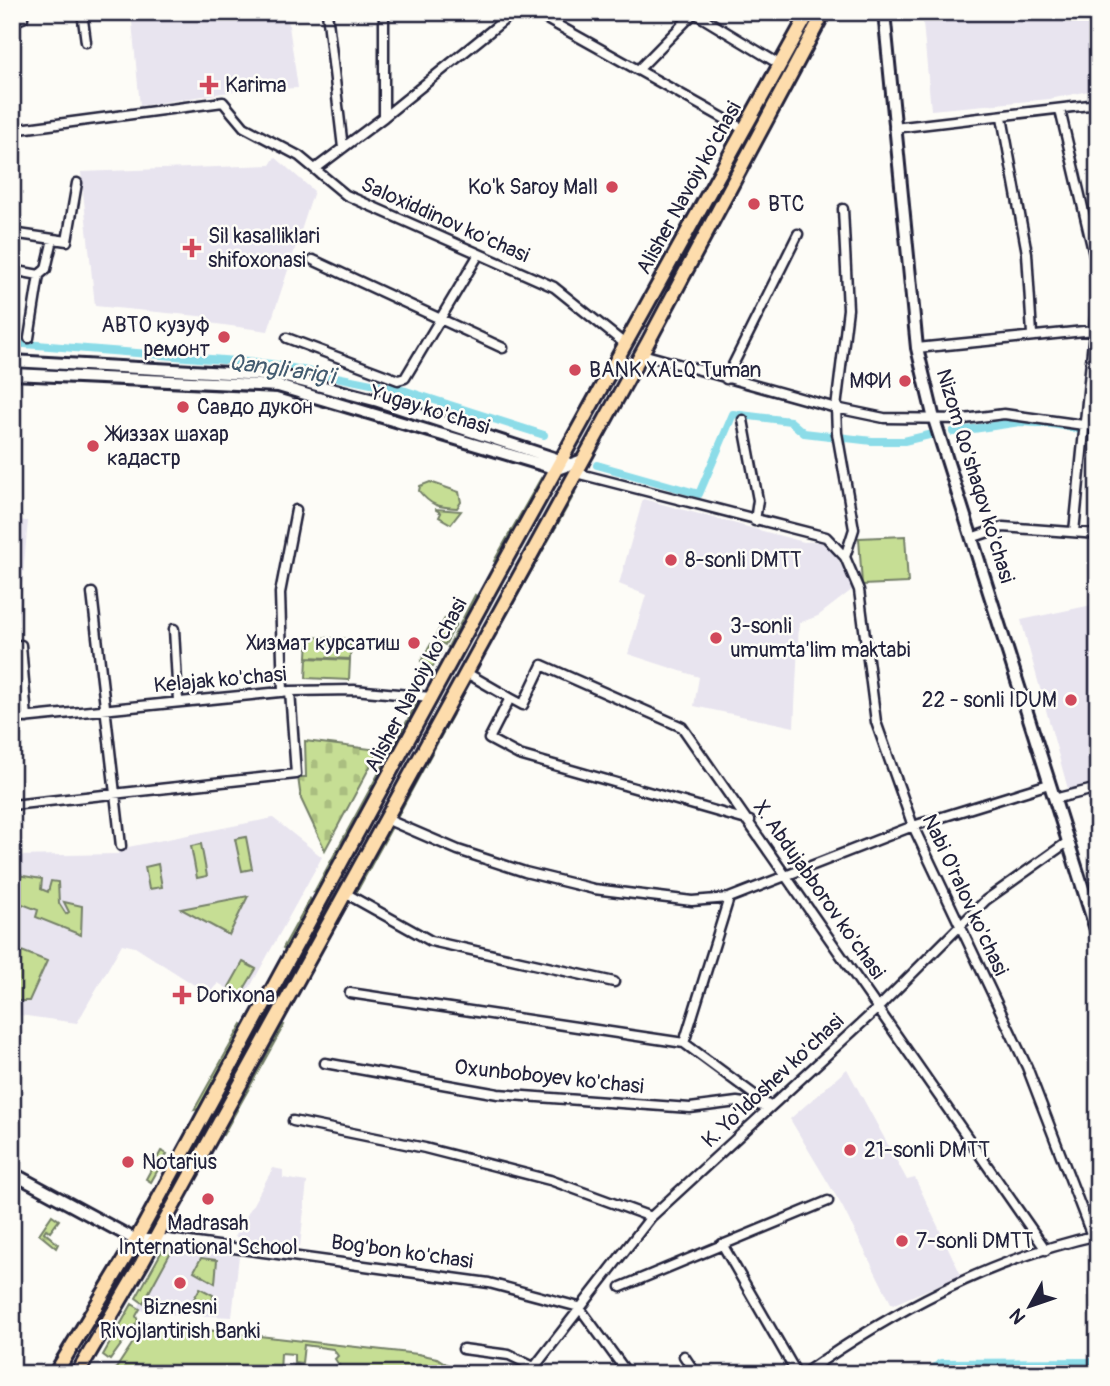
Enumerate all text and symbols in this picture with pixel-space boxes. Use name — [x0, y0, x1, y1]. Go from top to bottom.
place label: Karima — [225, 72, 287, 99]
marker: Karima — [199, 75, 219, 95]
street label: Alisher Navoiy ko'chasi — [630, 97, 748, 279]
street label: Saloxiddinov ko'chasi — [357, 171, 534, 269]
place label: Ko'k Saroy Mall — [468, 174, 598, 201]
marker: Ko'k Saroy Mall — [604, 179, 620, 195]
place label: BTC — [768, 191, 805, 218]
marker: BTC — [746, 196, 762, 212]
place label: Sil kasalliklari shifoxonasi — [208, 223, 320, 274]
marker: Sil kasalliklari shifoxonasi — [182, 238, 202, 258]
place label: АВТО кузуф ремонт — [101, 312, 210, 363]
marker: АВТО кузуф ремонт — [216, 329, 232, 345]
water label: Qangli arig'i — [227, 347, 341, 391]
place label: BANK XALQ Tuman — [589, 357, 761, 384]
marker: BANK XALQ Tuman — [567, 362, 583, 378]
street label: Nizom Qo'shaqov ko'chasi — [930, 366, 1021, 587]
place label: МФИ — [849, 368, 891, 395]
marker: МФИ — [897, 373, 913, 389]
street label: Yugay ko'chasi — [366, 379, 493, 441]
place label: Cавдо дукон — [197, 394, 313, 421]
marker: Cавдо дукон — [175, 399, 191, 415]
place label: Жиззах шахар кадастр — [104, 421, 229, 472]
marker: Жиззах шахар кадастр — [85, 438, 101, 454]
place label: 8-sonli DMTT — [685, 547, 802, 574]
marker: 8-sonli DMTT — [663, 552, 679, 568]
street label: Alisher Navoiy ko'chasi — [359, 593, 473, 777]
place label: 3-sonli umumta'lim maktabi — [730, 613, 911, 664]
place label: Хизмат курсатиш — [246, 630, 400, 657]
marker: 3-sonli umumta'lim maktabi — [708, 630, 724, 646]
marker: Хизмат курсатиш — [406, 635, 422, 651]
street label: Kelajak ko'chasi — [152, 661, 288, 699]
place label: 22 - sonli IDUM — [922, 687, 1057, 714]
marker: 22 - sonli IDUM — [1063, 692, 1079, 708]
street label: X. Abdujabborov ko'chasi — [747, 795, 891, 985]
street label: Nabi O'ralov ko'chasi — [916, 810, 1014, 980]
place label: Dorixona — [196, 982, 275, 1009]
marker: Dorixona — [174, 987, 190, 1003]
street label: K. Yo'ldoshev ko'chasi — [696, 1008, 850, 1154]
street label: Oxunboboyev ko'chasi — [453, 1054, 645, 1100]
place label: 21-sonli DMTT — [864, 1137, 990, 1164]
marker: 21-sonli DMTT — [842, 1142, 858, 1158]
place label: Notarius — [142, 1149, 217, 1176]
marker: Notarius — [120, 1154, 136, 1170]
marker: Madrasah International School — [200, 1191, 216, 1207]
place label: Madrasah International School — [118, 1210, 298, 1261]
place label: 7-sonli DMTT — [916, 1228, 1034, 1255]
street label: Bog'bon ko'chasi — [329, 1229, 475, 1275]
marker: 7-sonli DMTT — [894, 1233, 910, 1249]
north arrow — [995, 1270, 1064, 1340]
marker: Biznesni Rivojlantirish Banki — [172, 1275, 188, 1291]
place label: Biznesni Rivojlantirish Banki — [100, 1294, 261, 1345]
text: N — [1004, 1304, 1031, 1329]

